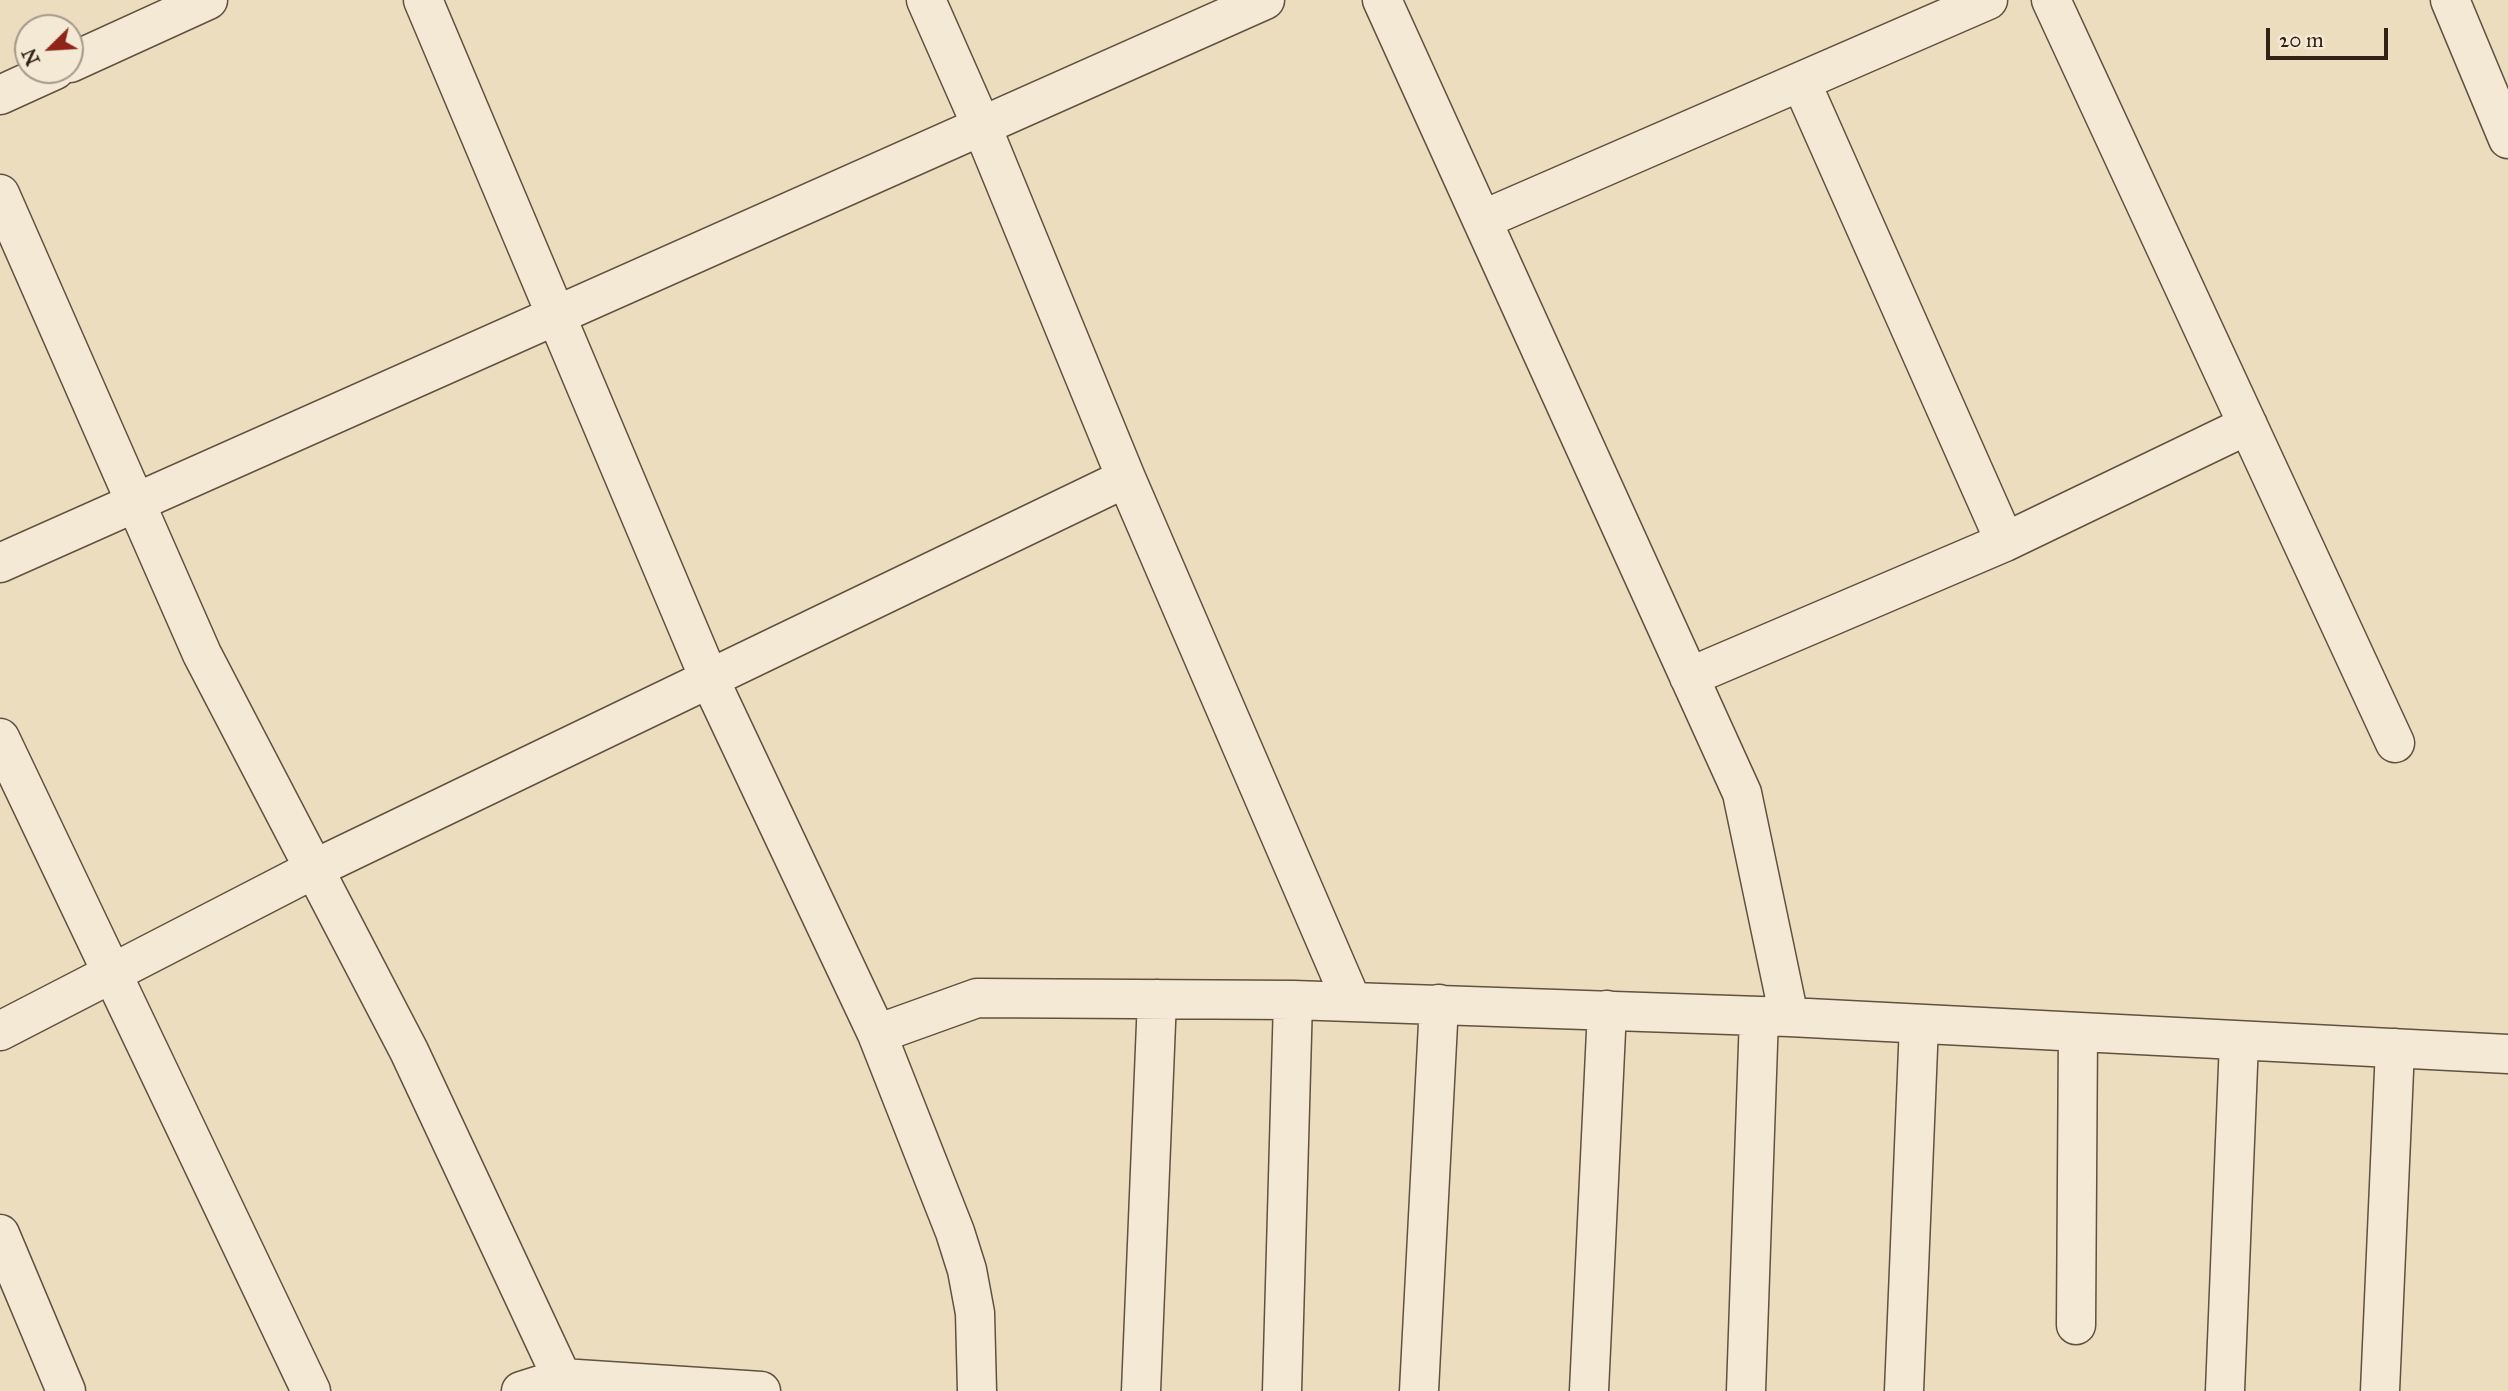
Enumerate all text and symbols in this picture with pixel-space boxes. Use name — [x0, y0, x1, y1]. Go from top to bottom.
north arrow — [14, 14, 84, 84]
scale bar — [2270, 14, 2392, 58]
text: 20 m — [2279, 27, 2324, 53]
text: N — [17, 45, 45, 69]

